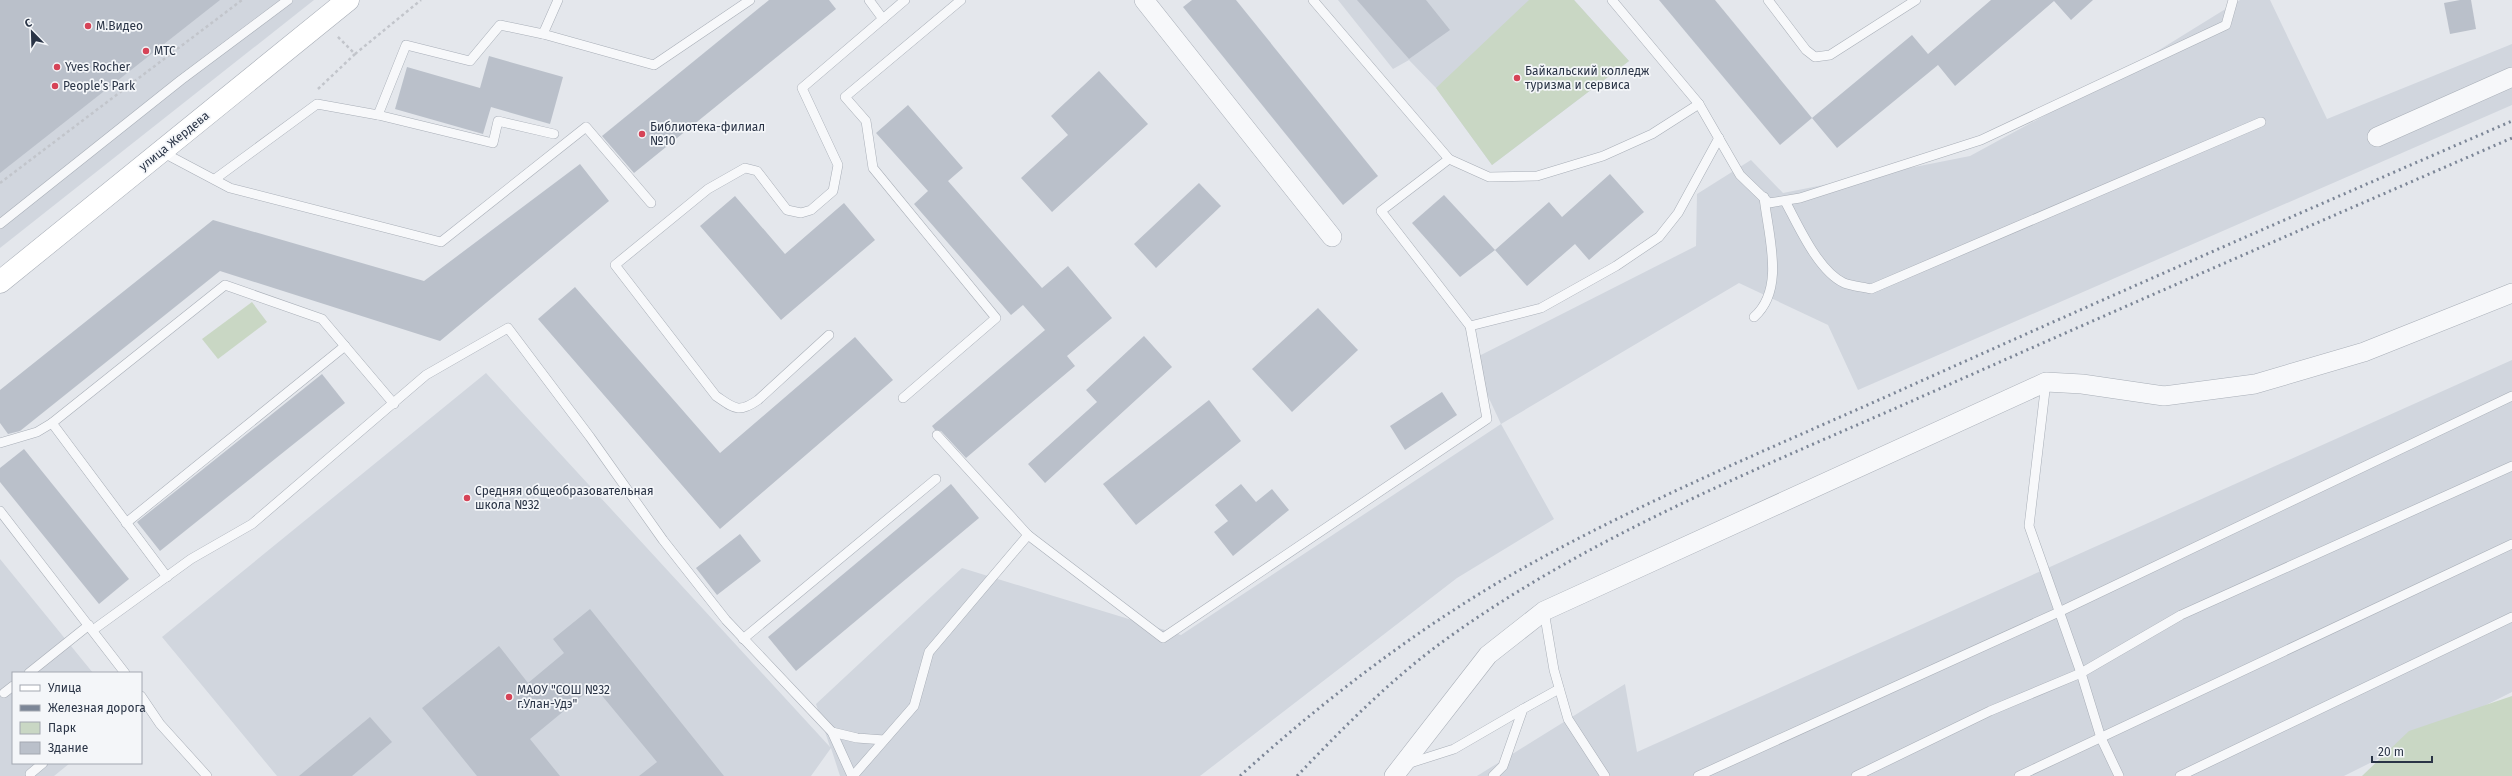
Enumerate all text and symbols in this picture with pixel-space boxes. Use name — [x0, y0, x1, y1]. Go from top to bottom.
north arrow — [12, 12, 52, 52]
text: С — [23, 16, 34, 30]
place label: М.Видео — [96, 19, 143, 33]
marker: М.Видео — [83, 21, 93, 31]
place label: МТС — [154, 44, 176, 58]
marker: МТС — [141, 46, 151, 56]
place label: Yves Rocher — [65, 60, 131, 74]
marker: Yves Rocher — [52, 62, 62, 72]
place label: Байкальский колледж туризма и сервиса — [1525, 64, 1650, 92]
marker: Байкальский колледж туризма и сервиса — [1512, 73, 1522, 83]
place label: People’s Park — [63, 79, 136, 93]
marker: People’s Park — [50, 81, 60, 91]
street label: улица Жердева — [136, 108, 212, 174]
place label: Библиотека-филиал №10 — [650, 120, 765, 148]
marker: Библиотека-филиал №10 — [637, 129, 647, 139]
place label: Средняя общеобразовательная школа №32 — [475, 484, 654, 512]
marker: Средняя общеобразовательная школа №32 — [462, 493, 472, 503]
legend — [12, 672, 142, 764]
text: Улица — [48, 681, 82, 695]
place label: МАОУ "СОШ №32 г.Улан-Удэ" — [517, 683, 610, 711]
marker: МАОУ "СОШ №32 г.Улан-Удэ" — [504, 692, 514, 702]
text: Железная дорога — [48, 701, 146, 715]
text: Парк — [48, 721, 77, 735]
scale bar — [2372, 738, 2432, 764]
text: Здание — [48, 741, 88, 755]
text: 20 m — [2378, 745, 2404, 759]

